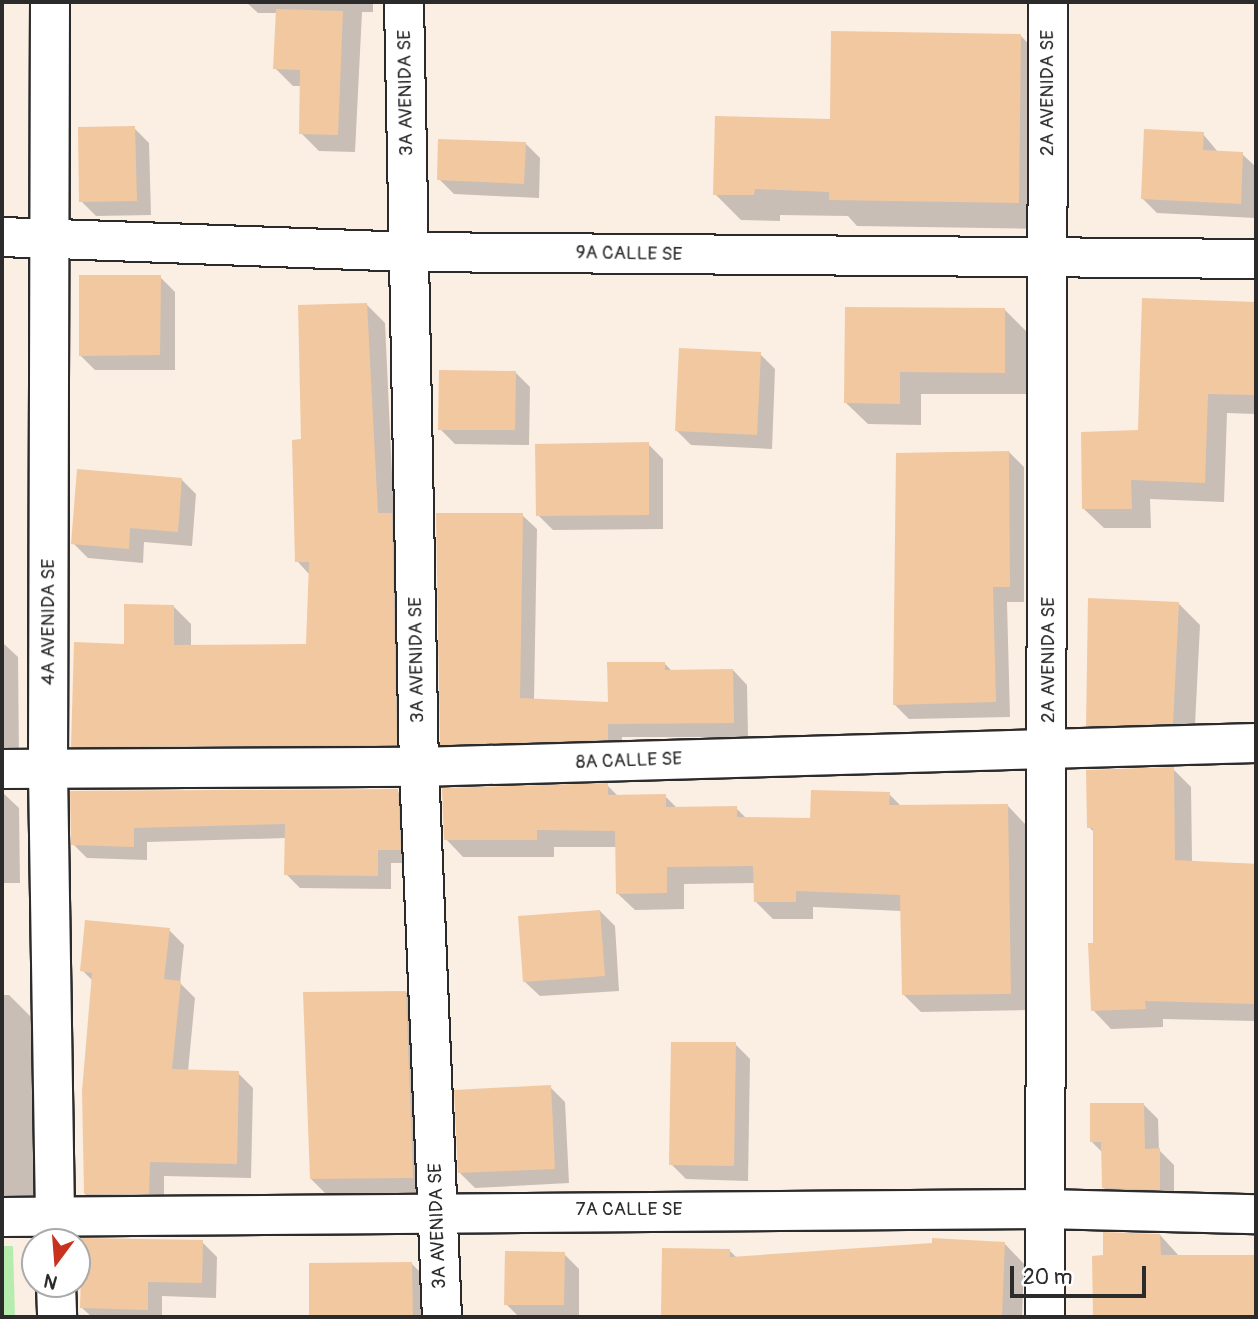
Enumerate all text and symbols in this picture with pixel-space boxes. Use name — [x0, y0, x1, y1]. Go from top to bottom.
street label: 3A AVENIDA SE — [394, 30, 418, 156]
street label: 2A AVENIDA SE — [1037, 30, 1059, 156]
street label: 9A CALLE SE — [575, 242, 683, 266]
street label: 4A AVENIDA SE — [38, 559, 60, 685]
street label: 3A AVENIDA SE — [405, 597, 429, 723]
street label: 2A AVENIDA SE — [1038, 597, 1060, 723]
street label: 8A CALLE SE — [575, 748, 683, 774]
street label: 3A AVENIDA SE — [424, 1163, 452, 1289]
street label: 7A CALLE SE — [576, 1199, 682, 1221]
north arrow — [21, 1228, 91, 1298]
scale bar — [1013, 1252, 1150, 1296]
text: 20 m — [1023, 1264, 1072, 1291]
text: N — [41, 1268, 60, 1295]

